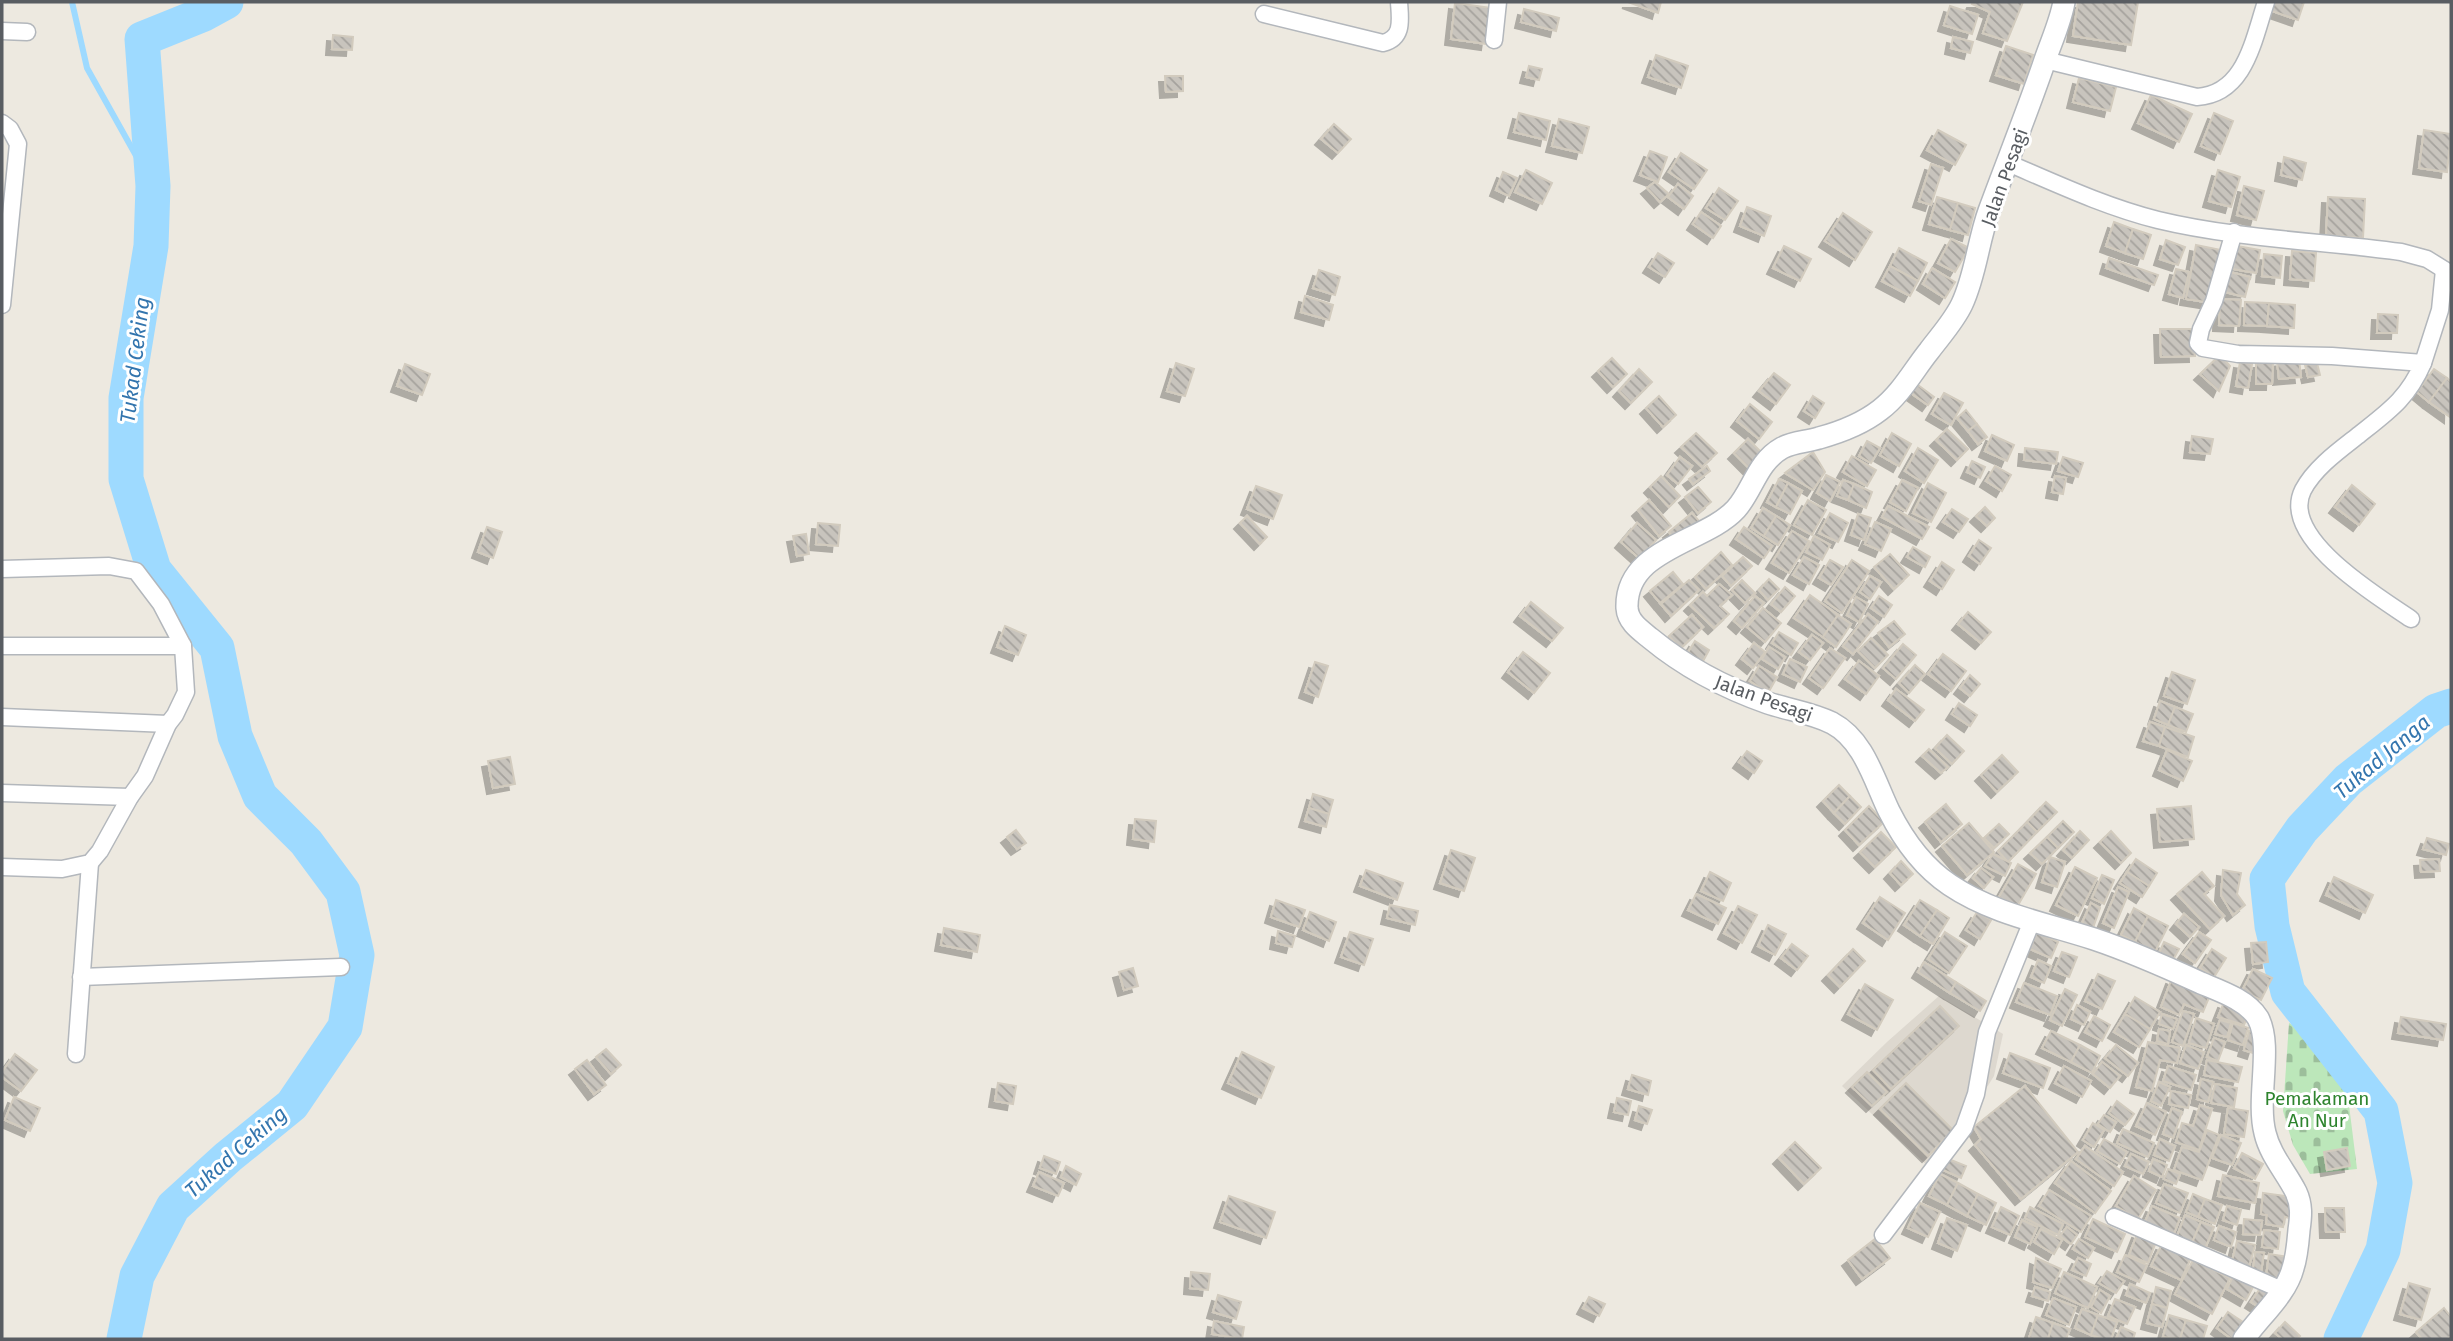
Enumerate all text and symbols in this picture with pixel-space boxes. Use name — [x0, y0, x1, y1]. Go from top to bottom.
street label: Jalan Pesagi — [1976, 125, 2033, 229]
water label: Tukad Ceking — [114, 295, 156, 425]
street label: Jalan Pesagi — [1712, 670, 1816, 727]
water label: Tukad Janga — [2329, 709, 2435, 805]
park label: Pemakaman An Nur — [2265, 1087, 2369, 1132]
water label: Tukad Ceking — [180, 1101, 292, 1203]

